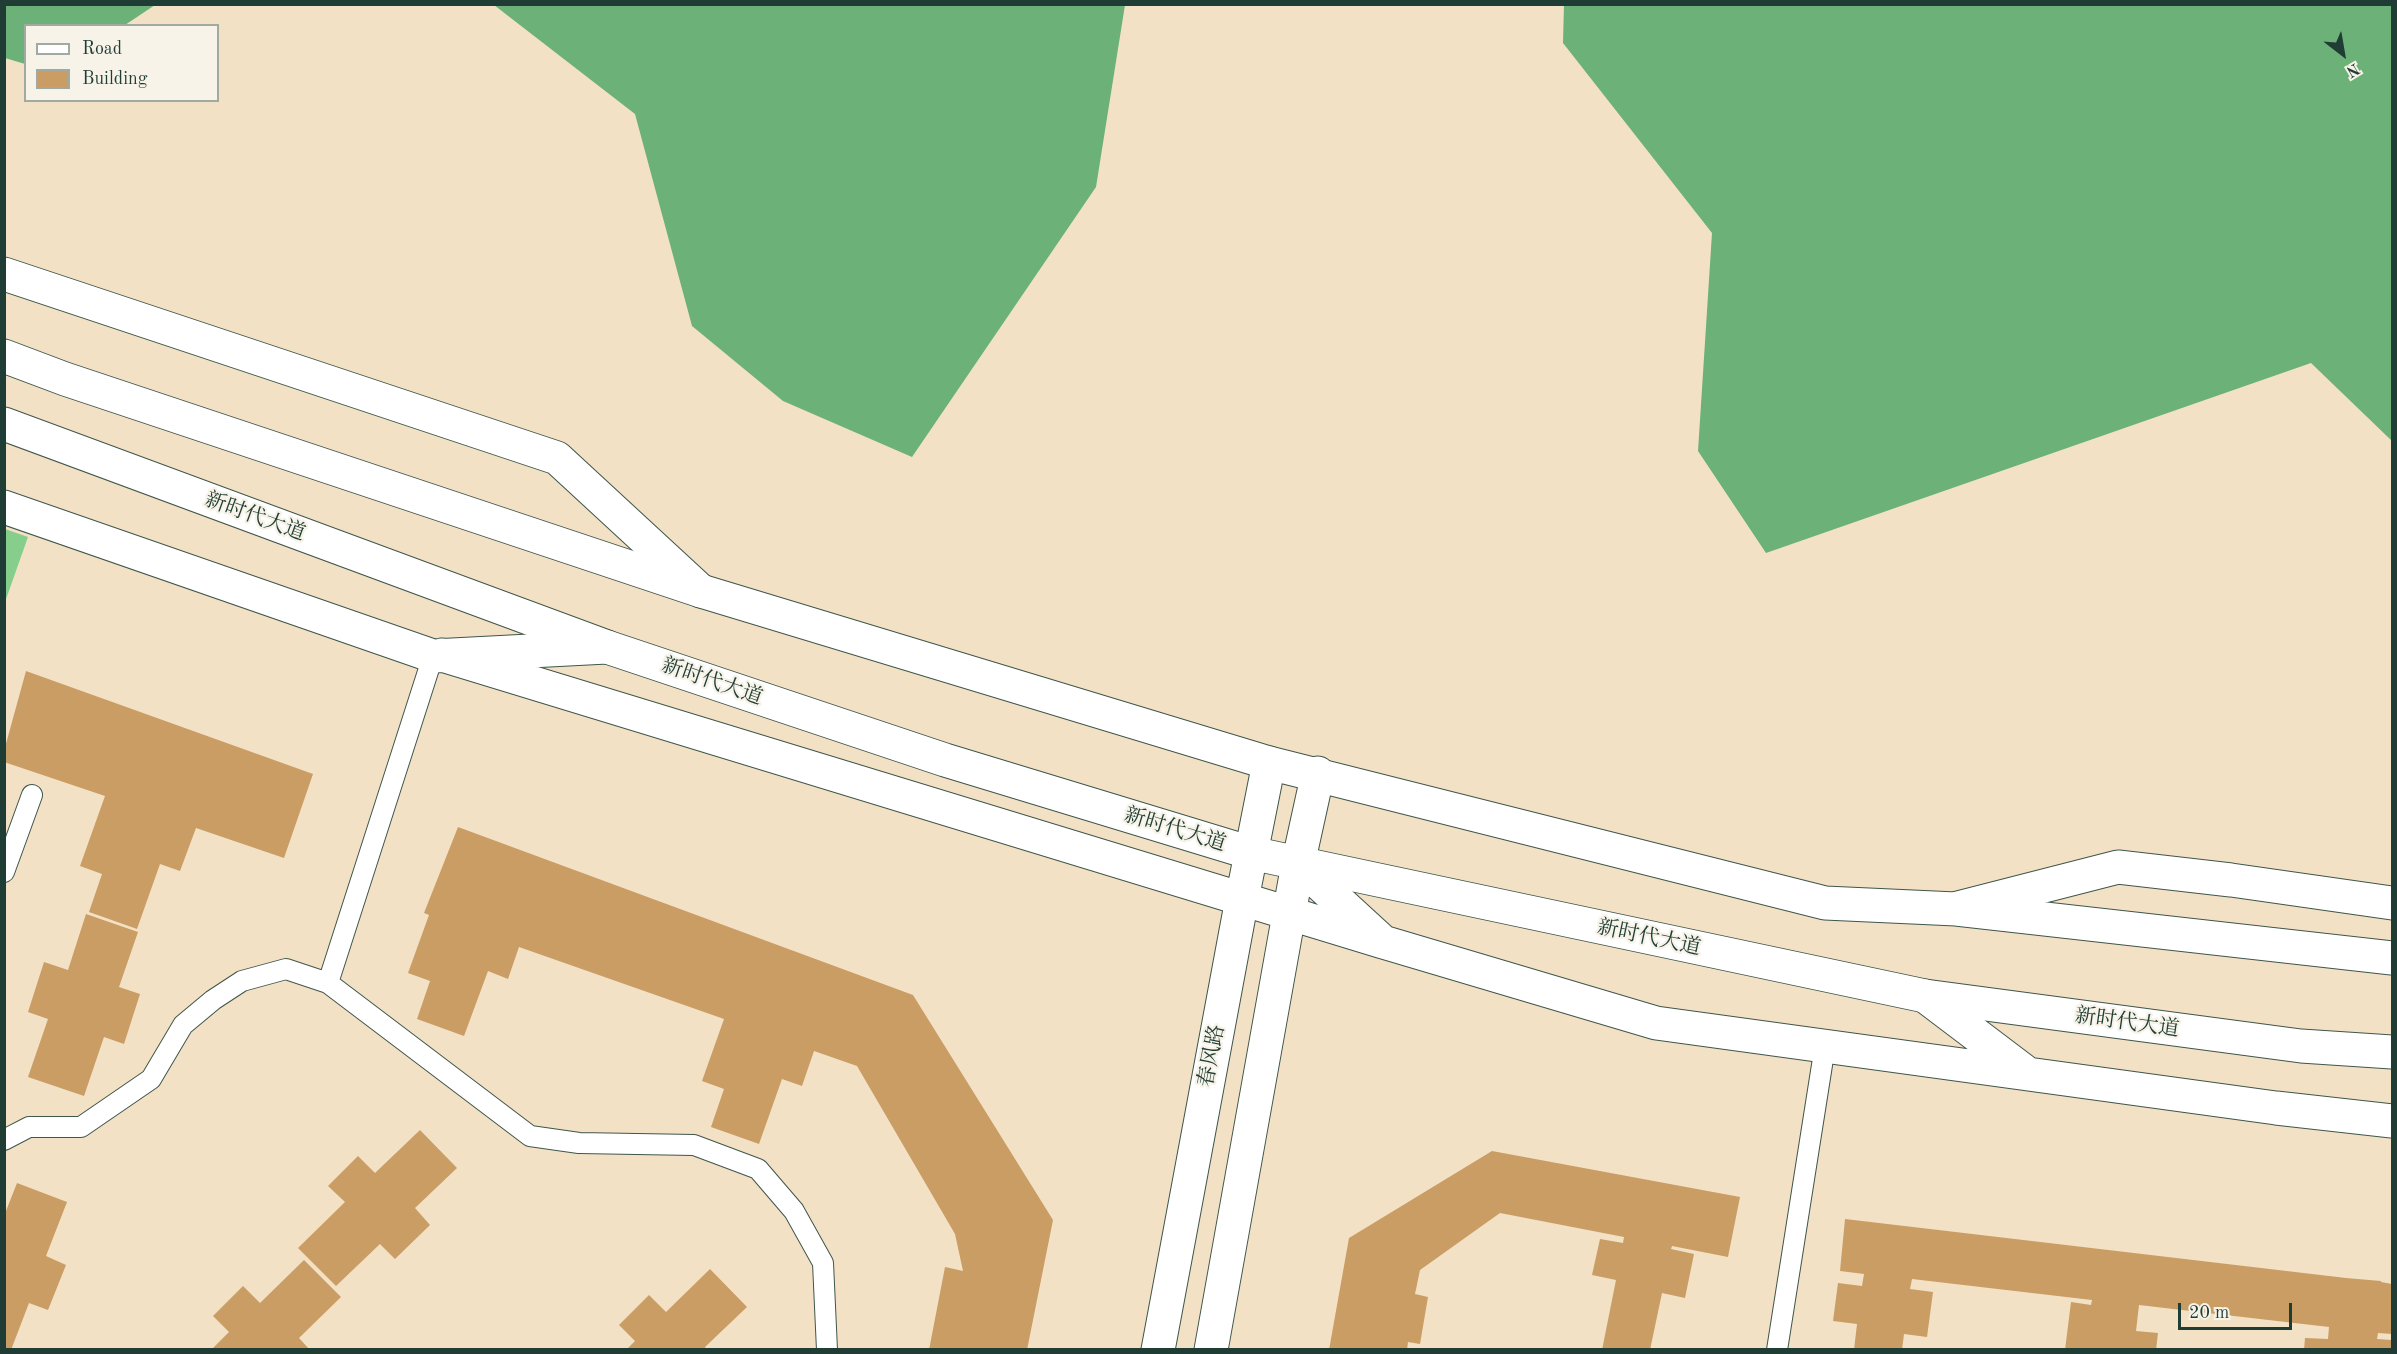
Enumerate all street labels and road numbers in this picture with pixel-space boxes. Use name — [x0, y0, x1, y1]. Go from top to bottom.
street label: 新时代大道 — [201, 487, 309, 547]
street label: 新时代大道 — [658, 653, 766, 711]
street label: 新时代大道 — [1121, 803, 1229, 857]
street label: 新时代大道 — [1595, 915, 1703, 961]
street label: 新时代大道 — [2073, 1003, 2181, 1043]
street label: 春风路 — [1194, 1023, 1230, 1089]

